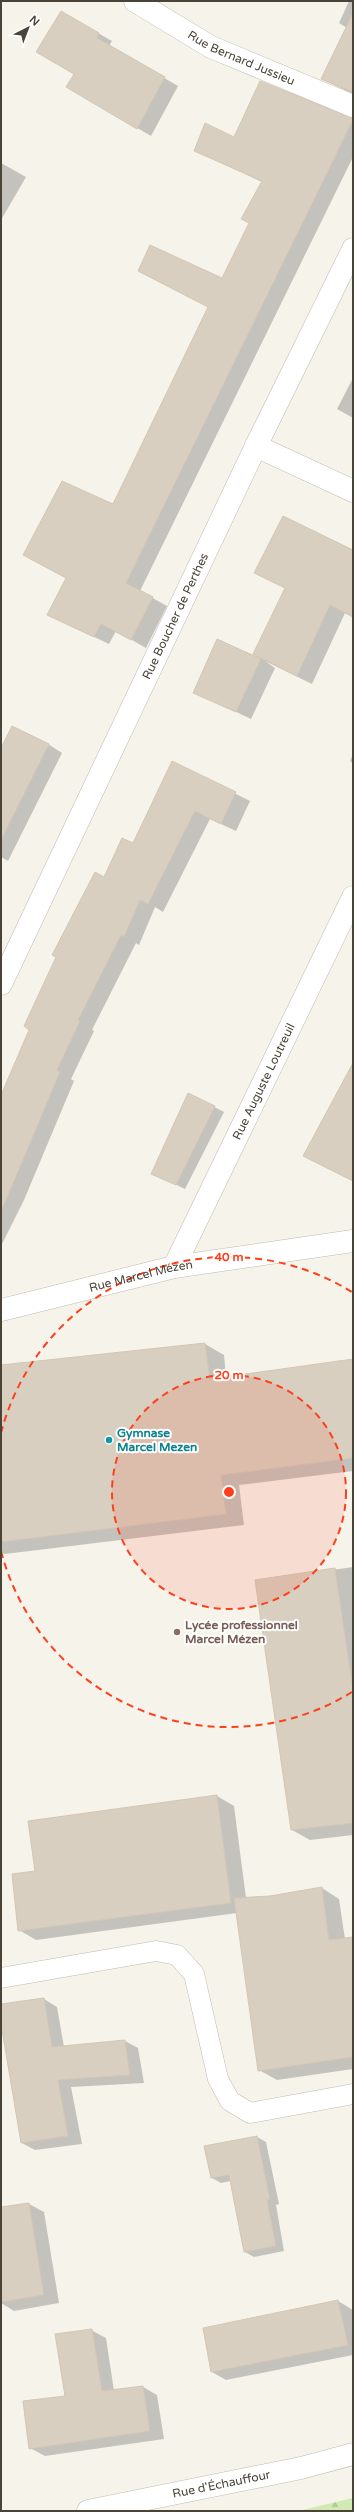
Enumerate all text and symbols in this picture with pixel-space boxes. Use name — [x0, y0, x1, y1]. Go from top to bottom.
north arrow — [8, 8, 48, 48]
text: N — [27, 13, 42, 29]
street label: Rue Bernard Jussieu — [185, 28, 297, 88]
street label: Rue Boucher de Perthes — [139, 551, 211, 682]
street label: Rue Auguste Loutreuil — [230, 1021, 298, 1142]
text: 40 m — [214, 1250, 244, 1264]
street label: Rue Marcel Mézen — [88, 1257, 194, 1295]
text: 20 m — [214, 1368, 244, 1382]
place label: Gymnase Marcel Mezen — [117, 1426, 197, 1454]
marker: Gymnase Marcel Mezen — [104, 1435, 114, 1445]
centre of rings — [222, 1485, 236, 1499]
place label: Lycée professionnel Marcel Mézen — [185, 1618, 298, 1646]
marker: Lycée professionnel Marcel Mézen — [172, 1627, 182, 1637]
street label: Rue d'Échauffour — [171, 2467, 272, 2501]

